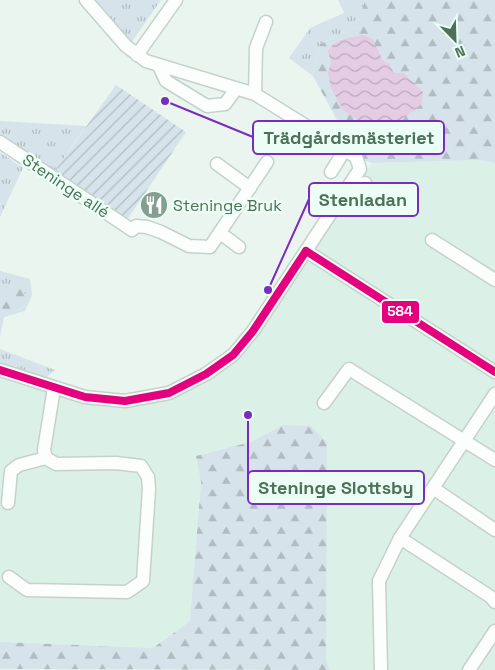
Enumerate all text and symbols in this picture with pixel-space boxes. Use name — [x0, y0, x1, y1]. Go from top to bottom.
north arrow — [430, 15, 480, 65]
text: N — [452, 42, 468, 62]
callout: Trädgårdsmästeriet — [253, 121, 444, 154]
text: Trädgårdsmästeriet — [263, 126, 435, 149]
street label: Steninge allé — [19, 149, 113, 223]
callout: Stenladan — [309, 183, 418, 216]
text: Stenladan — [319, 188, 407, 211]
restaurant icon: Steninge Bruk — [139, 190, 169, 220]
place label: Steninge Bruk — [173, 195, 282, 216]
line badge: 584 — [381, 300, 420, 324]
text: 584 — [387, 302, 413, 320]
callout: Steninge Slottsby — [248, 471, 424, 504]
text: Steninge Slottsby — [258, 476, 414, 499]

